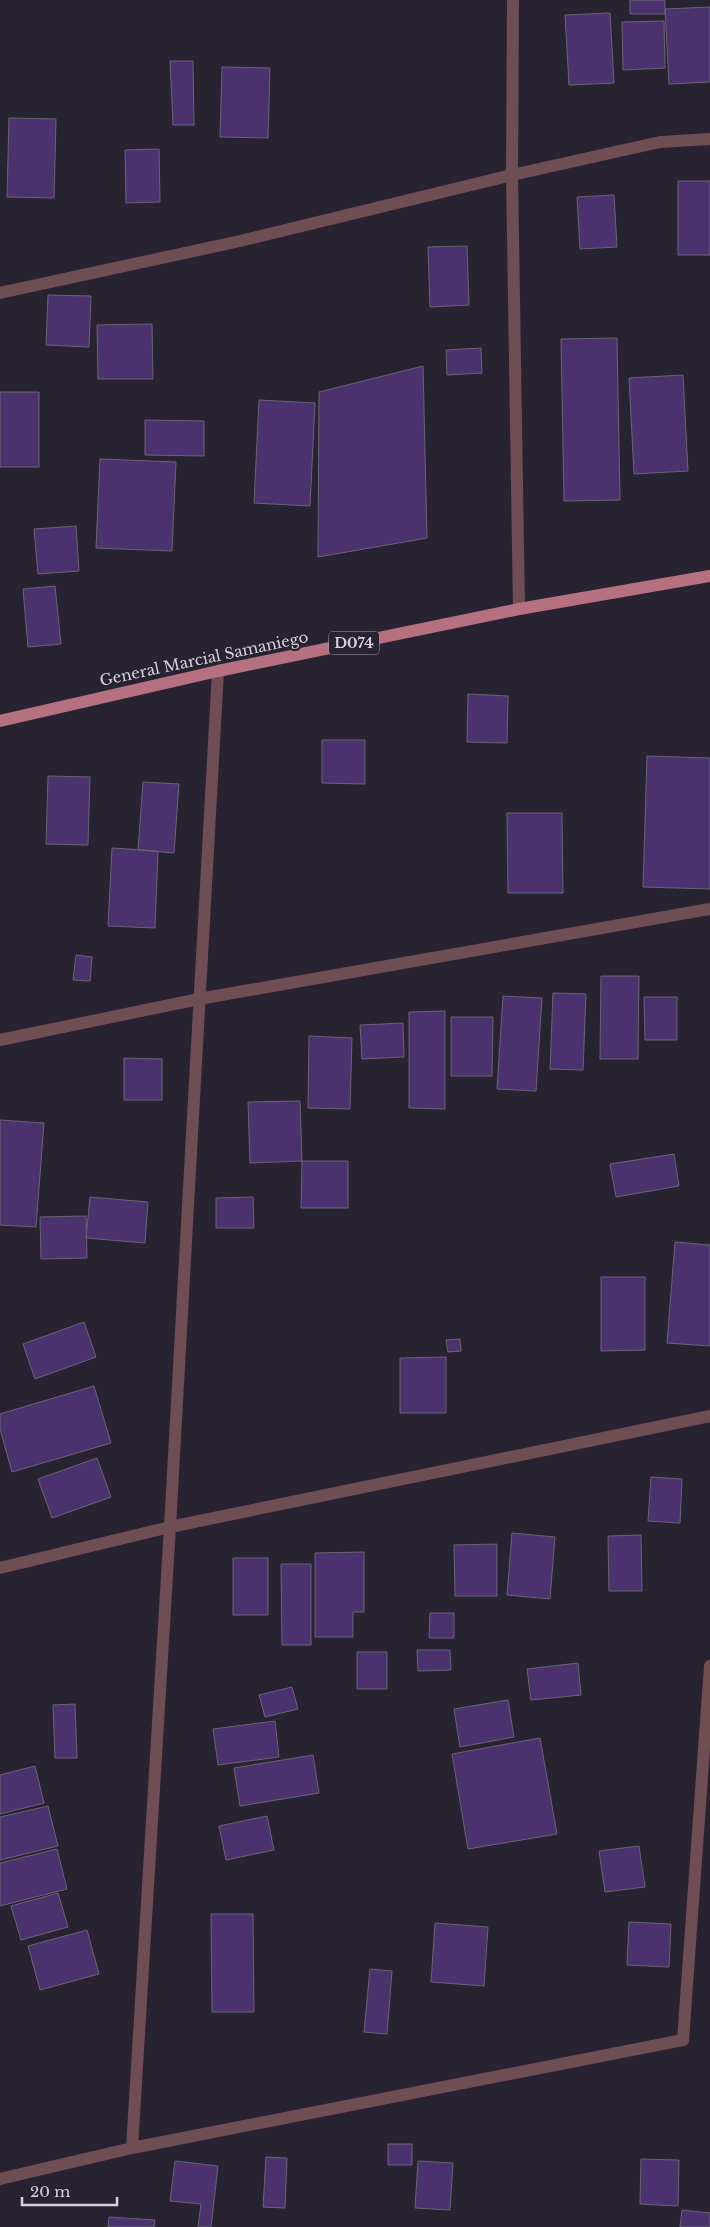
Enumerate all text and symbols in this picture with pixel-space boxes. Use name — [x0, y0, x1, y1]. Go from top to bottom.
street label: General Marcial Samaniego — [98, 627, 310, 690]
road number: D074 — [329, 632, 379, 654]
scale bar — [22, 2174, 118, 2206]
text: 20 m — [30, 2182, 70, 2201]

